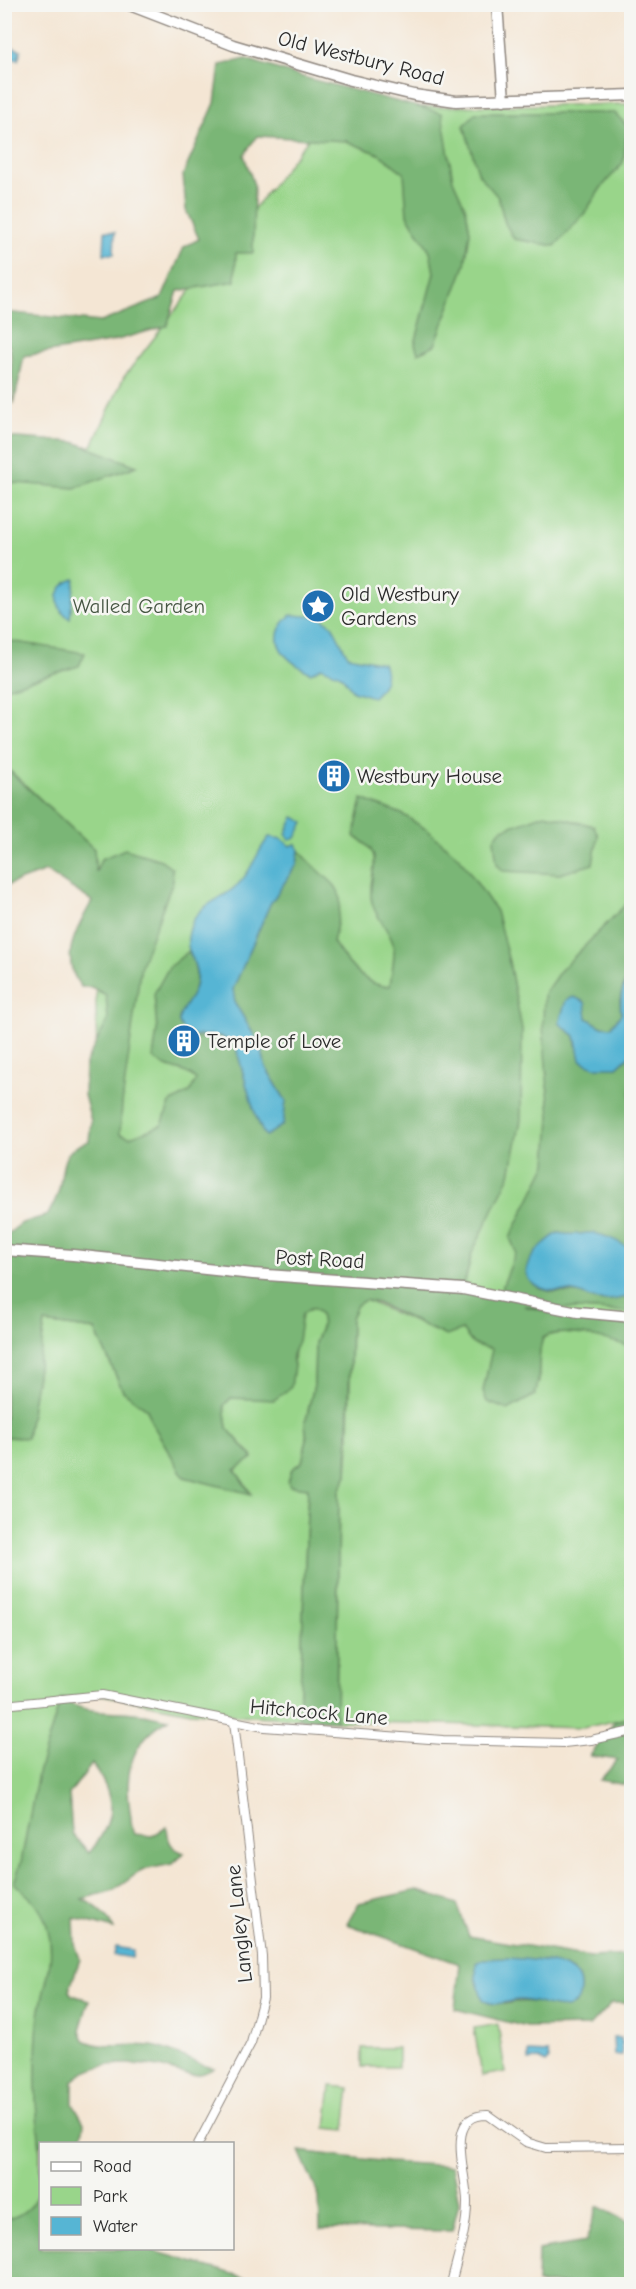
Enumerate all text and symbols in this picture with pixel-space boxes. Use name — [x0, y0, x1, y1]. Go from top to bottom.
street label: Old Westbury Road — [275, 26, 447, 90]
place label: Old Westbury Gardens — [341, 582, 460, 630]
place icon: Old Westbury Gardens — [300, 588, 336, 624]
park label: Walled Garden — [73, 594, 205, 618]
building icon: Westbury House — [316, 758, 352, 794]
place label: Westbury House — [357, 764, 502, 788]
building icon: Temple of Love — [166, 1023, 202, 1059]
place label: Temple of Love — [207, 1029, 341, 1053]
street label: Post Road — [275, 1245, 365, 1273]
street label: Hitchcock Lane — [249, 1694, 389, 1730]
street label: Langley Lane — [221, 1864, 257, 1984]
legend — [39, 2142, 234, 2250]
text: Road — [93, 2156, 132, 2177]
text: Park — [93, 2186, 128, 2207]
text: Water — [93, 2216, 138, 2237]

